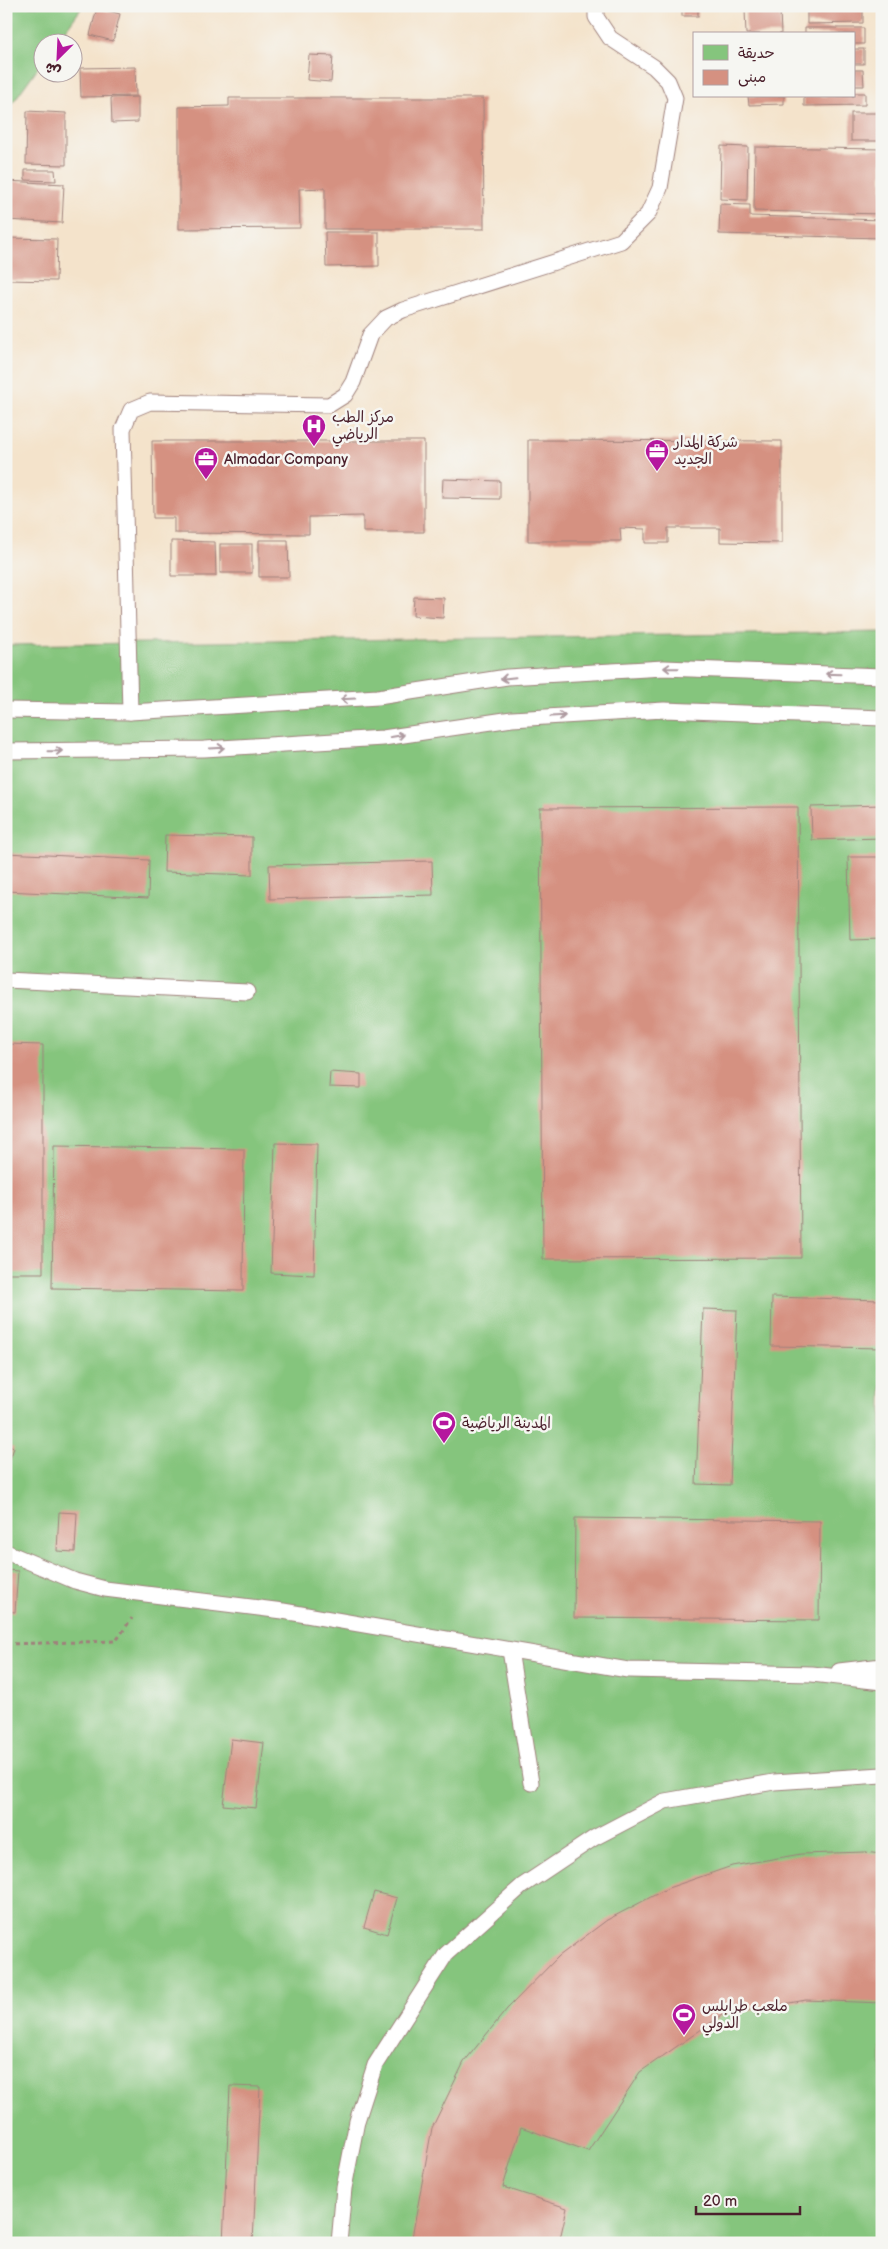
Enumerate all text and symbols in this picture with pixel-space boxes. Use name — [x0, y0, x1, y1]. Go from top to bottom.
north arrow — [32, 32, 82, 82]
legend — [693, 32, 856, 98]
text: حديقة — [738, 44, 775, 63]
text: ش — [42, 59, 63, 80]
text: مبنى — [738, 68, 766, 87]
place label: مركز الطب الرياضي — [332, 408, 394, 447]
hospital icon: مركز الطب الرياضي — [301, 413, 327, 447]
place label: شركة المدار الجديد — [673, 433, 738, 469]
office icon: شركة المدار الجديد — [644, 438, 670, 472]
office icon: Almadar Company — [193, 446, 219, 480]
place label: Almadar Company — [224, 450, 348, 469]
one-way arrow — [663, 663, 679, 673]
one-way arrow — [825, 669, 841, 678]
one-way arrow — [501, 673, 517, 682]
one-way arrow — [340, 695, 356, 704]
one-way arrow — [550, 711, 566, 721]
one-way arrow — [389, 731, 405, 741]
one-way arrow — [209, 744, 225, 753]
one-way arrow — [46, 746, 63, 756]
sports icon: المدينة الرياضية — [431, 1410, 457, 1444]
place label: المدينة الرياضية — [462, 1414, 551, 1433]
place label: ملعب طرابلس الدولي — [702, 1997, 788, 2036]
sports icon: ملعب طرابلس الدولي — [671, 2002, 697, 2036]
scale bar — [696, 2184, 799, 2216]
text: 20 m — [703, 2192, 737, 2211]

